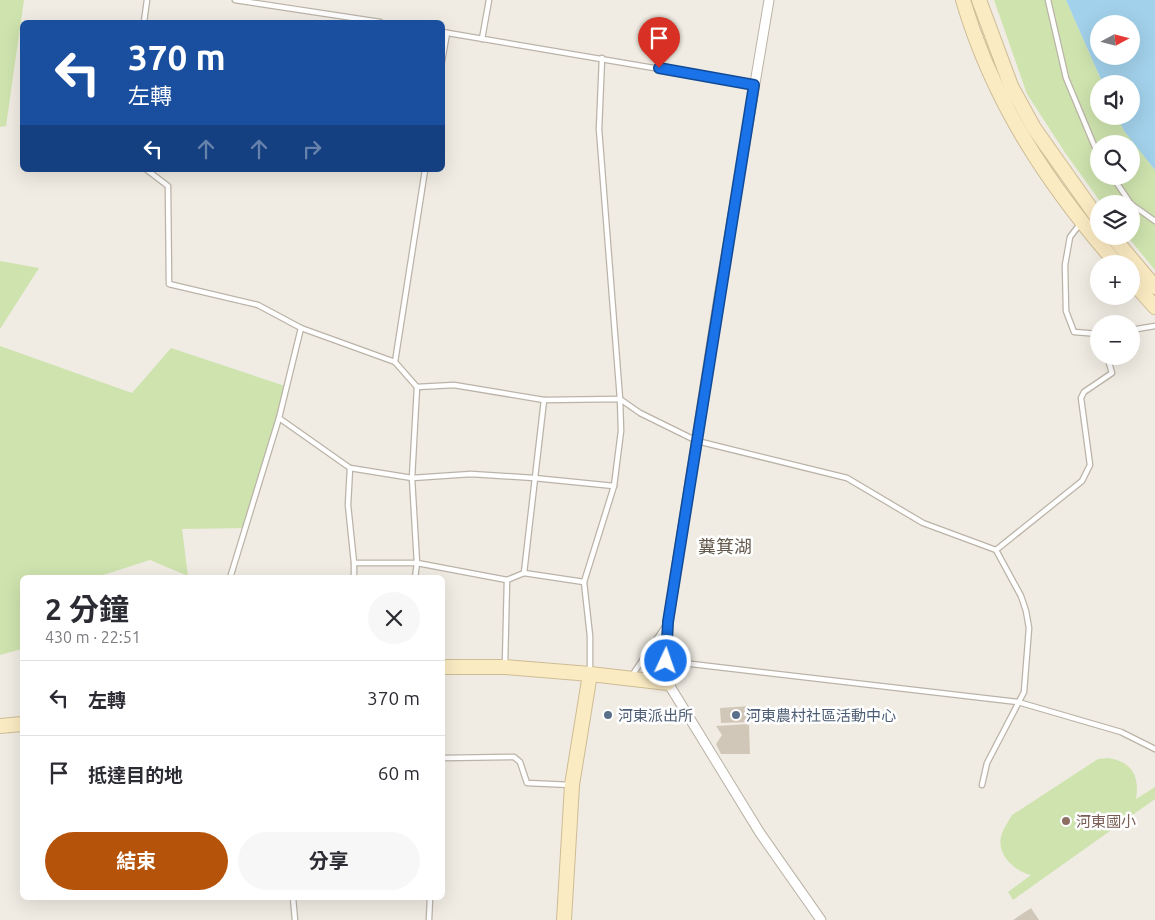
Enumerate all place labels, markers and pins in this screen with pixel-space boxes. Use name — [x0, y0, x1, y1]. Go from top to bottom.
pin — [638, 17, 680, 68]
place label: 河東派出所 — [618, 707, 693, 724]
place label: 河東農村社區活動中心 — [746, 707, 896, 724]
marker: 河東派出所 — [602, 709, 614, 721]
marker: 河東農村社區活動中心 — [730, 709, 742, 721]
place label: 河東國小 — [1076, 813, 1136, 830]
marker: 河東國小 — [1060, 815, 1072, 827]

